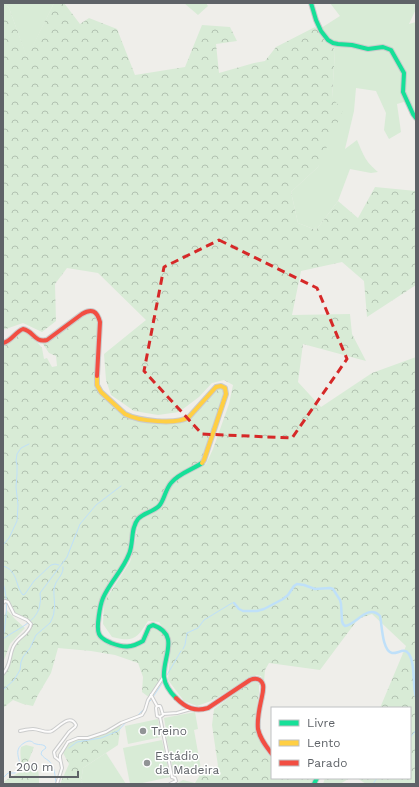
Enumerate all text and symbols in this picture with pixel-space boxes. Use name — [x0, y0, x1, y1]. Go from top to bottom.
legend — [271, 707, 411, 779]
text: Livre — [307, 716, 335, 730]
place label: Treino — [151, 724, 187, 738]
marker: Treino — [138, 726, 148, 736]
text: Lento — [307, 736, 341, 750]
place label: Estádio da Madeira — [155, 749, 219, 777]
scale bar — [10, 753, 78, 779]
text: Parado — [307, 756, 347, 770]
marker: Estádio da Madeira — [142, 758, 152, 768]
text: 200 m — [16, 760, 53, 774]

